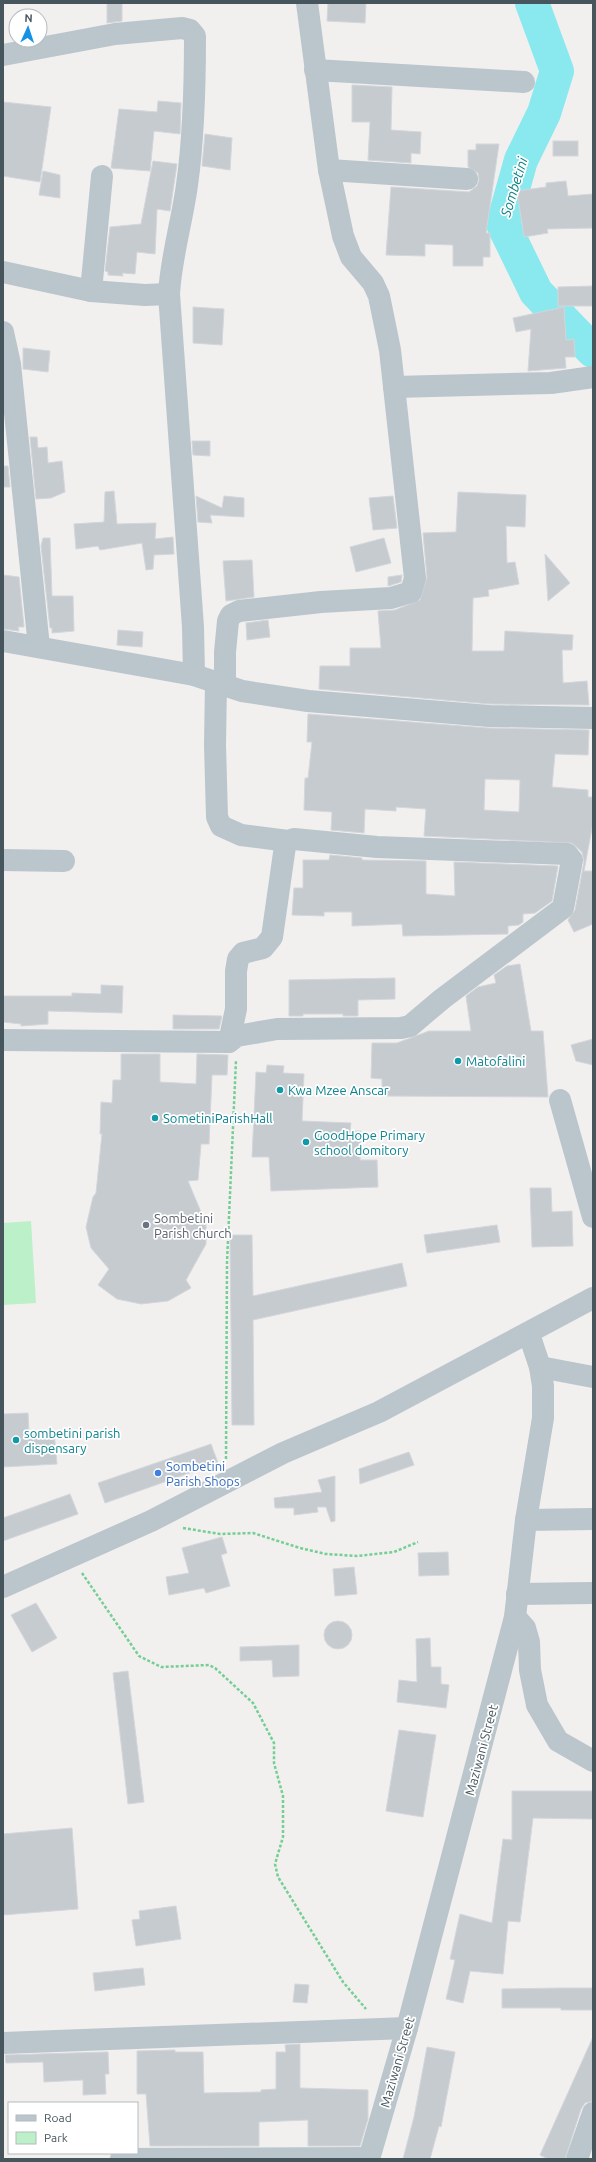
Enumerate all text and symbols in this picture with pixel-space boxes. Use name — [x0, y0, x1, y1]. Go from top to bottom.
north arrow — [8, 8, 48, 48]
text: N — [24, 12, 33, 24]
water label: Sombetini — [497, 155, 531, 220]
place label: Matofalini — [466, 1054, 525, 1068]
marker: Matofalini — [453, 1056, 463, 1066]
place label: Kwa Mzee Anscar — [288, 1083, 389, 1097]
marker: Kwa Mzee Anscar — [275, 1085, 285, 1095]
place label: SometiniParishHall — [163, 1111, 273, 1125]
marker: SometiniParishHall — [150, 1113, 160, 1123]
place label: GoodHope Primary school domitory — [314, 1128, 425, 1157]
marker: GoodHope Primary school domitory — [301, 1137, 311, 1147]
place label: Sombetini Parish church — [154, 1211, 232, 1240]
marker: Sombetini Parish church — [141, 1220, 151, 1230]
place label: sombetini parish dispensary — [24, 1426, 121, 1455]
marker: sombetini parish dispensary — [11, 1435, 21, 1445]
place label: Sombetini Parish Shops — [166, 1459, 240, 1488]
marker: Sombetini Parish Shops — [153, 1468, 163, 1478]
street label: Maziwani Street — [462, 1703, 500, 1797]
street label: Maziwani Street — [377, 2015, 417, 2109]
legend — [8, 2102, 138, 2154]
text: Road — [44, 2111, 72, 2124]
text: Park — [44, 2131, 68, 2144]

